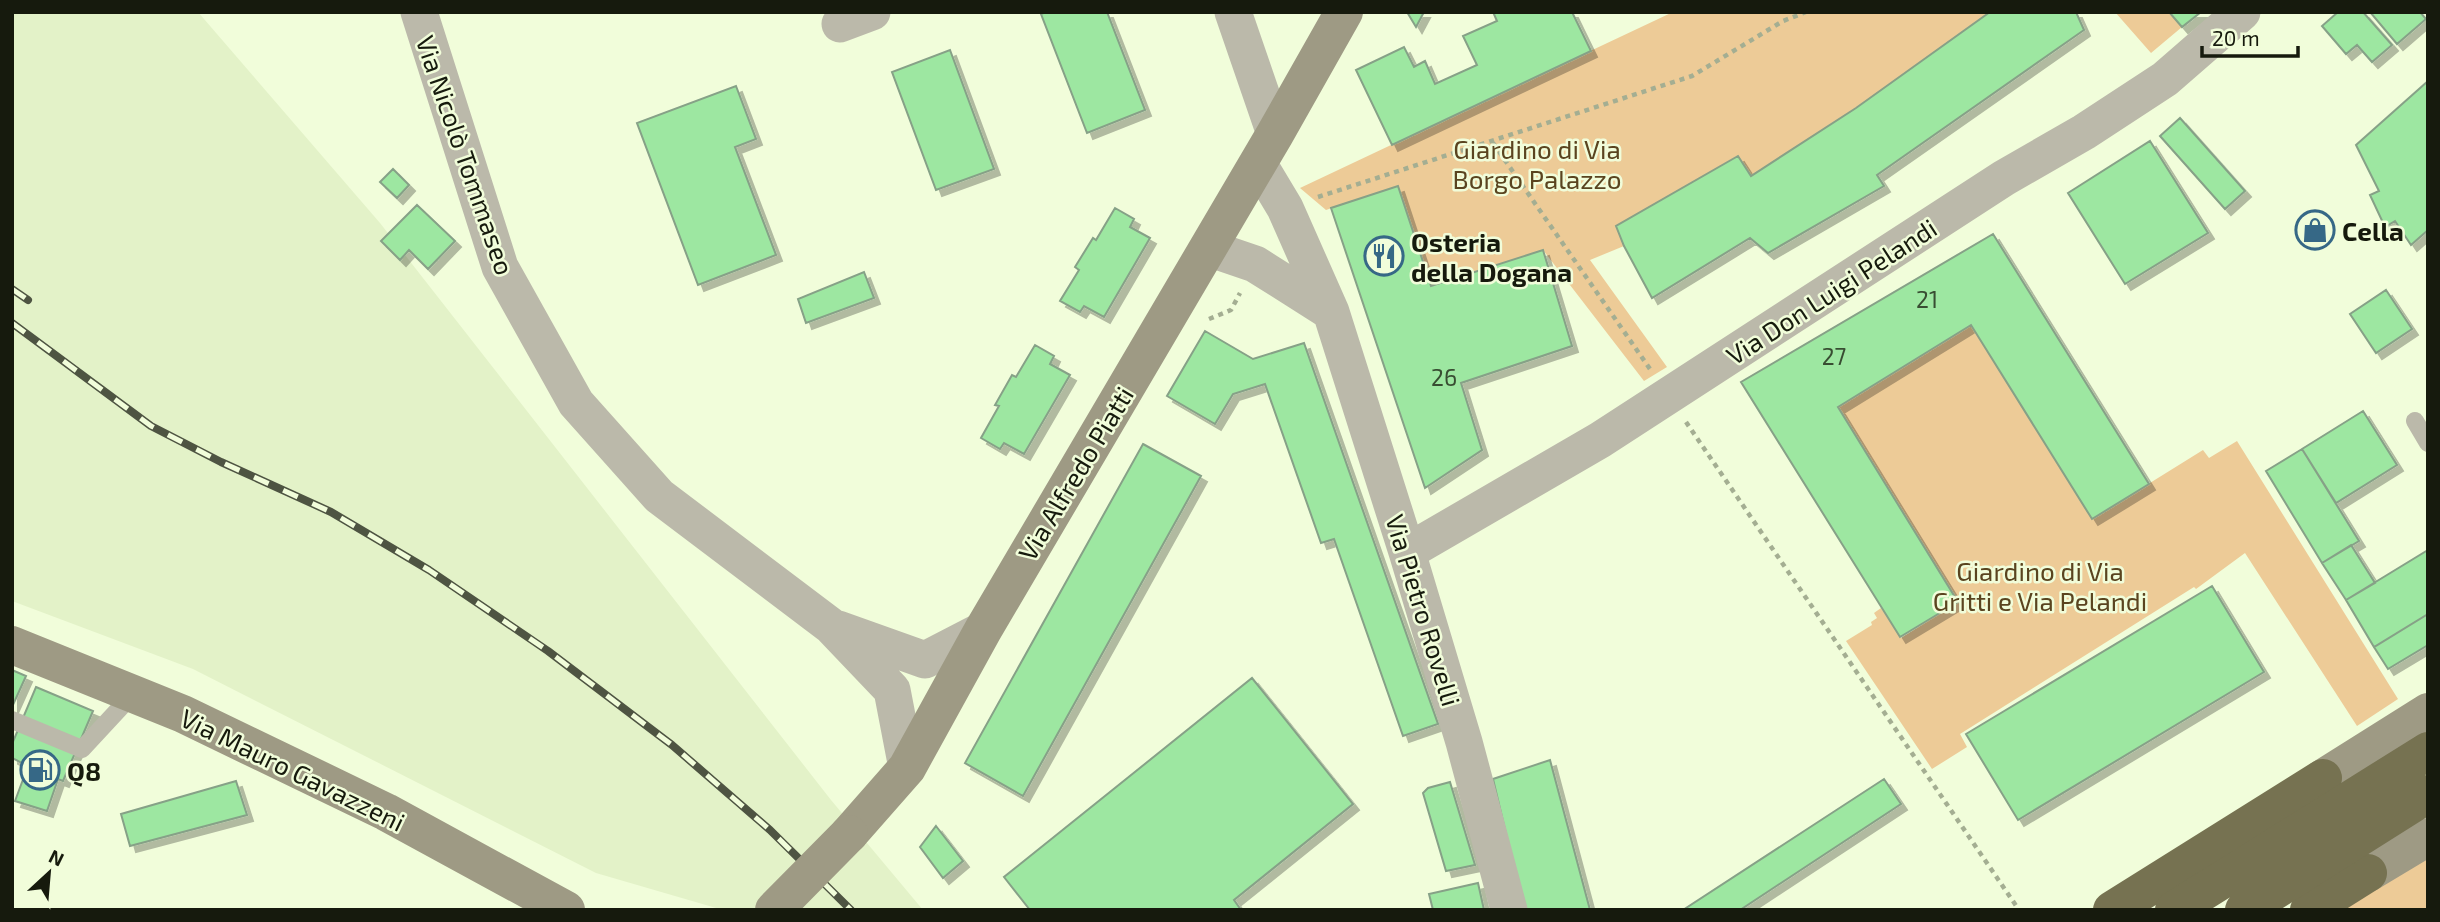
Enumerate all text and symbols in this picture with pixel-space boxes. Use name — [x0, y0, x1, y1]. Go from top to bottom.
scale bar — [2202, 14, 2298, 58]
text: 20 m — [2212, 25, 2260, 50]
street label: Via Nicolò Tommaseo — [411, 31, 521, 279]
park label: Giardino di Via Borgo Palazzo — [1453, 133, 1621, 194]
shop icon: Cella — [2294, 209, 2336, 251]
street label: Via Don Luigi Pelandi — [1720, 211, 1942, 371]
place label: Cella — [2342, 215, 2404, 246]
place label: Osteria della Dogana — [1411, 226, 1572, 287]
restaurant icon: Osteria della Dogana — [1363, 235, 1405, 277]
house number: 21 — [1916, 285, 1938, 313]
house number: 27 — [1822, 342, 1847, 370]
house number: 26 — [1431, 363, 1457, 391]
street label: Via Alfredo Piatti — [1011, 380, 1139, 566]
street label: Via Pietro Rovelli — [1380, 510, 1468, 710]
park label: Giardino di Via Gritti e Via Pelandi — [1933, 555, 2147, 616]
street label: Via Mauro Gavazzeni — [176, 701, 410, 837]
fuel station icon: Q8 — [19, 749, 61, 791]
place label: Q8 — [67, 755, 101, 787]
north arrow — [14, 838, 84, 908]
text: N — [45, 844, 68, 871]

